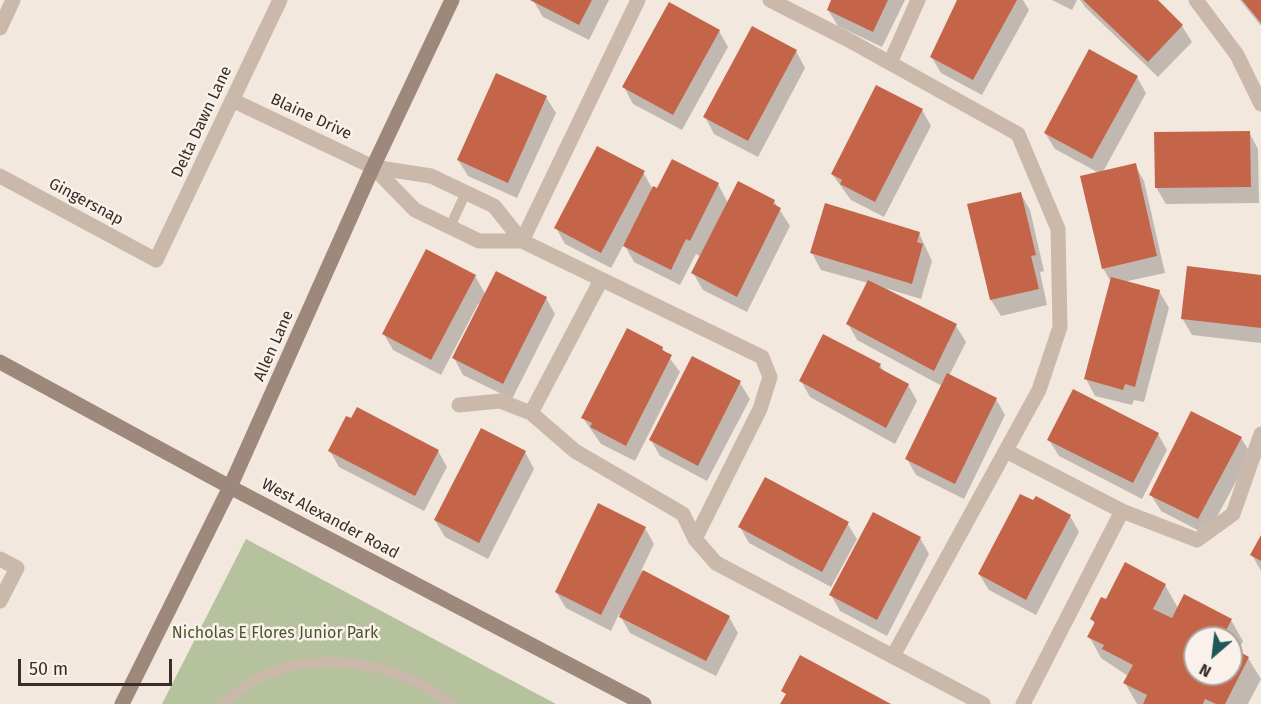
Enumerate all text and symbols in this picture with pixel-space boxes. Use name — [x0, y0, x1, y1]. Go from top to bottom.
street label: Delta Dawn Lane — [168, 63, 236, 181]
street label: Blaine Drive — [267, 90, 355, 144]
street label: Gingersnap — [45, 174, 127, 230]
street label: Allen Lane — [250, 308, 298, 384]
street label: West Alexander Road — [258, 475, 402, 563]
park label: Nicholas E Flores Junior Park — [172, 624, 378, 644]
north arrow — [1183, 626, 1243, 686]
scale bar — [21, 647, 176, 685]
text: 50 m — [29, 658, 68, 680]
text: N — [1196, 660, 1214, 681]

